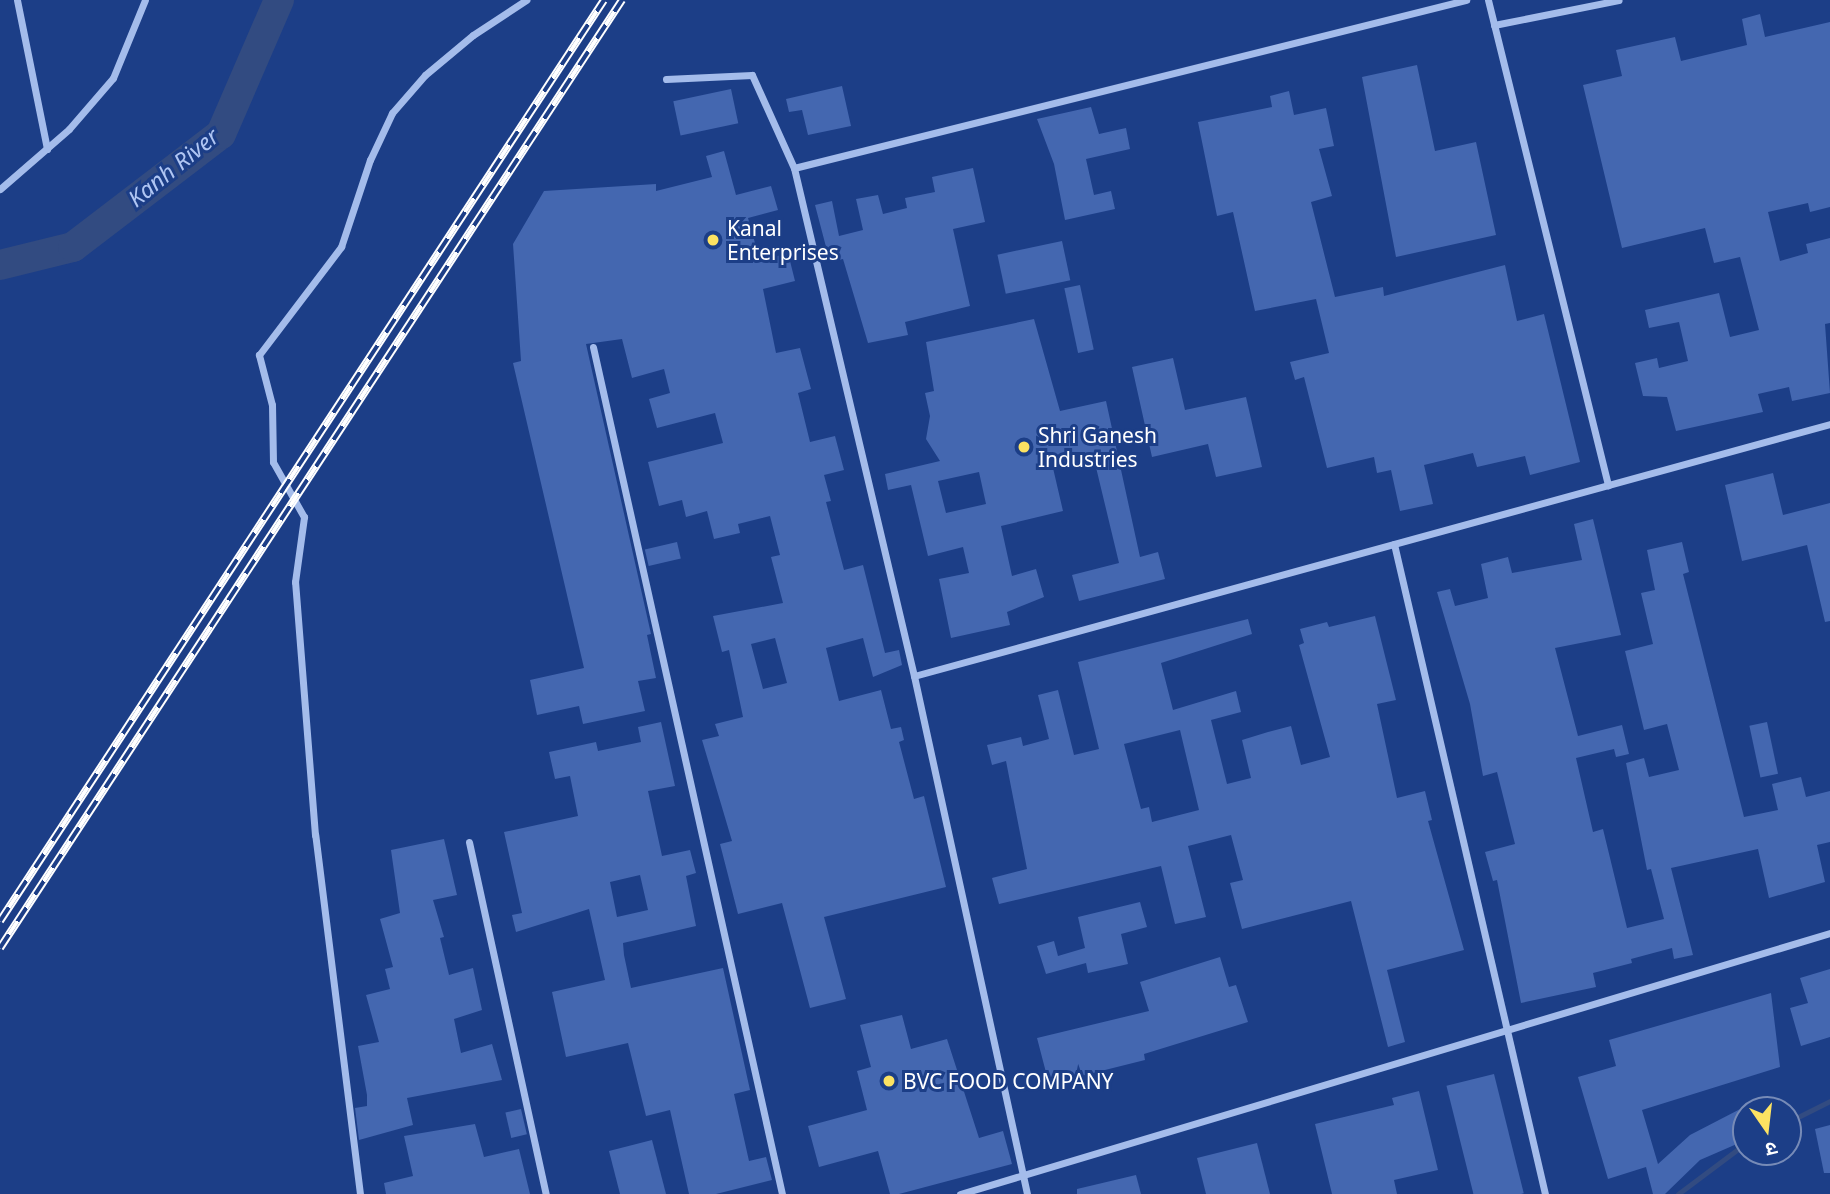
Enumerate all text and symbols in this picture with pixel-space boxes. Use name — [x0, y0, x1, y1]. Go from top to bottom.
water label: Kanh River — [122, 122, 224, 212]
place label: Kanal Enterprises — [727, 215, 839, 265]
marker: Kanal Enterprises — [705, 232, 721, 248]
place label: Shri Ganesh Industries — [1038, 422, 1157, 472]
marker: Shri Ganesh Industries — [1016, 439, 1032, 455]
place label: BVC FOOD COMPANY — [903, 1068, 1113, 1094]
marker: BVC FOOD COMPANY — [881, 1073, 897, 1089]
north arrow — [1732, 1096, 1802, 1166]
text: उ — [1763, 1135, 1780, 1163]

